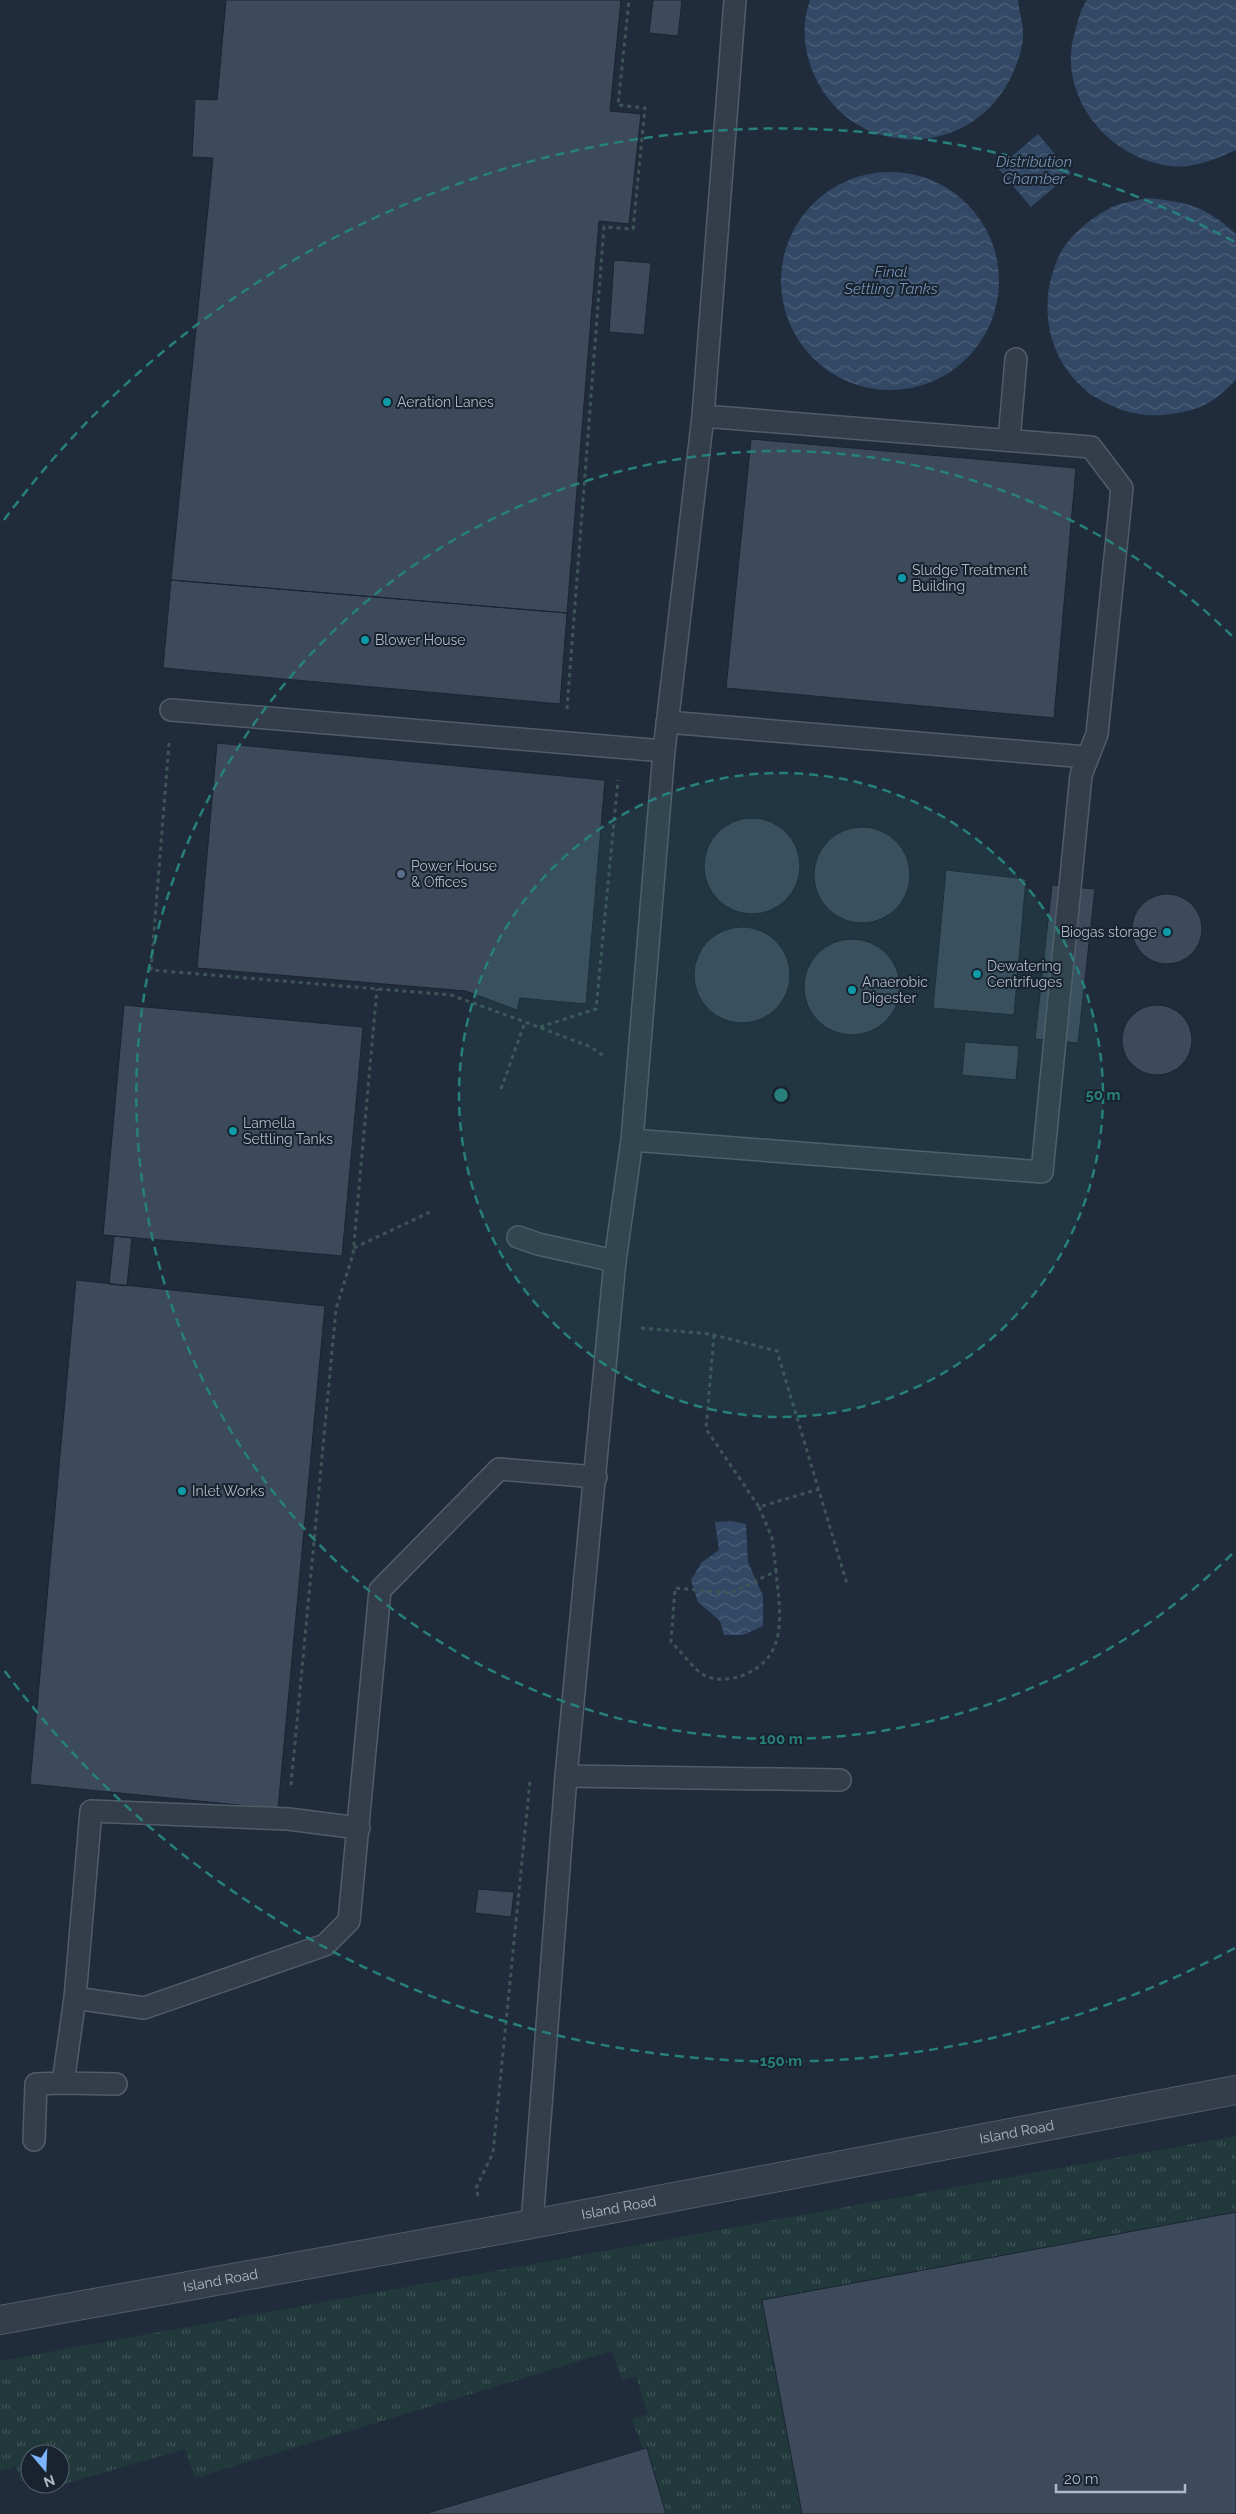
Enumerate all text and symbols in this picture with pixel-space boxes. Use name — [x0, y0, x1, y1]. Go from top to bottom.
water label: Distribution Chamber — [996, 153, 1072, 188]
water label: Final Settling Tanks — [843, 263, 938, 298]
place label: Aeration Lanes — [397, 394, 494, 410]
marker: Aeration Lanes — [381, 396, 393, 408]
place label: Sludge Treatment Building — [912, 562, 1028, 594]
marker: Sludge Treatment Building — [896, 572, 908, 584]
place label: Blower House — [375, 632, 466, 648]
marker: Blower House — [359, 634, 371, 646]
place label: Power House & Offices — [411, 858, 497, 890]
marker: Power House & Offices — [395, 868, 407, 880]
place label: Biogas storage — [1061, 924, 1157, 940]
marker: Biogas storage — [1161, 926, 1173, 938]
place label: Dewatering Centrifuges — [987, 958, 1062, 990]
marker: Dewatering Centrifuges — [971, 968, 983, 980]
place label: Anaerobic Digester — [862, 974, 928, 1006]
marker: Anaerobic Digester — [846, 984, 858, 996]
centre of rings — [772, 1086, 790, 1104]
text: 50 m — [1085, 1086, 1121, 1104]
place label: Lamella Settling Tanks — [243, 1115, 333, 1147]
marker: Lamella Settling Tanks — [227, 1125, 239, 1137]
place label: Inlet Works — [192, 1483, 265, 1499]
marker: Inlet Works — [176, 1485, 188, 1497]
text: 100 m — [759, 1730, 803, 1748]
text: 150 m — [760, 2052, 802, 2070]
street label: Island Road — [978, 2117, 1055, 2147]
street label: Island Road — [580, 2193, 658, 2222]
street label: Island Road — [182, 2266, 259, 2295]
north arrow — [20, 2444, 70, 2494]
scale bar — [1056, 2462, 1185, 2494]
text: 20 m — [1064, 2470, 1099, 2488]
text: N — [42, 2472, 57, 2491]

